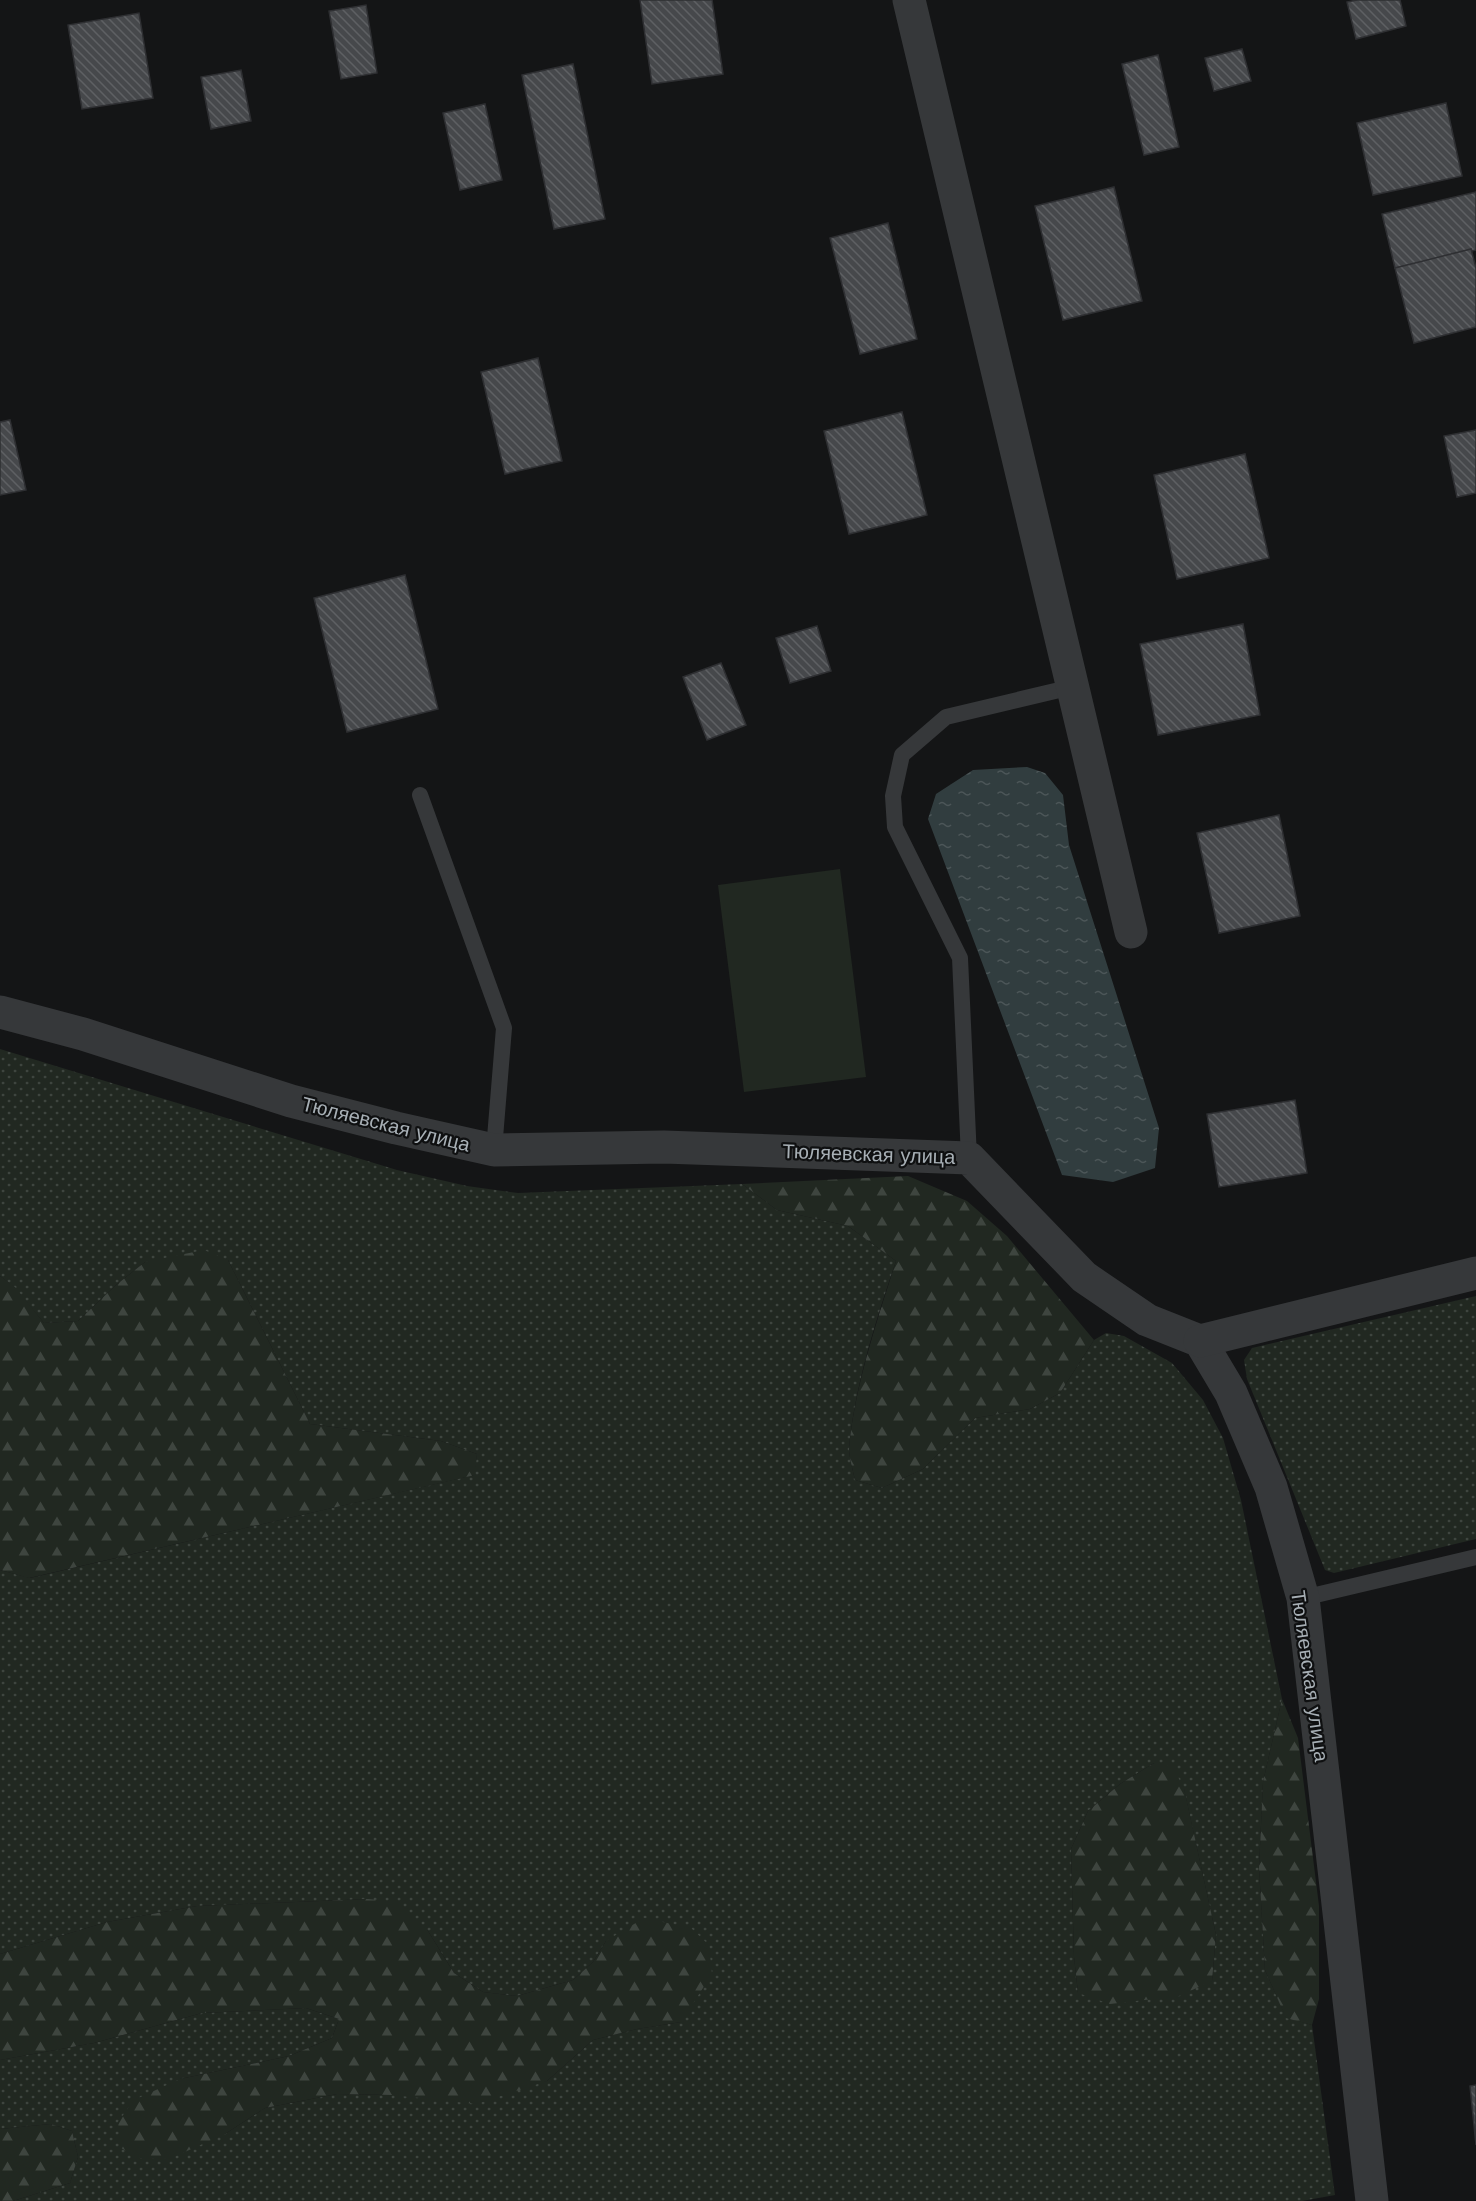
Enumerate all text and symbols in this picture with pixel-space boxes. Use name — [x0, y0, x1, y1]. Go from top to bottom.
street label: Тюляевская улица — [299, 1091, 474, 1157]
street label: Тюляевская улица — [782, 1139, 957, 1169]
street label: Тюляевская улица — [1286, 1589, 1334, 1764]

